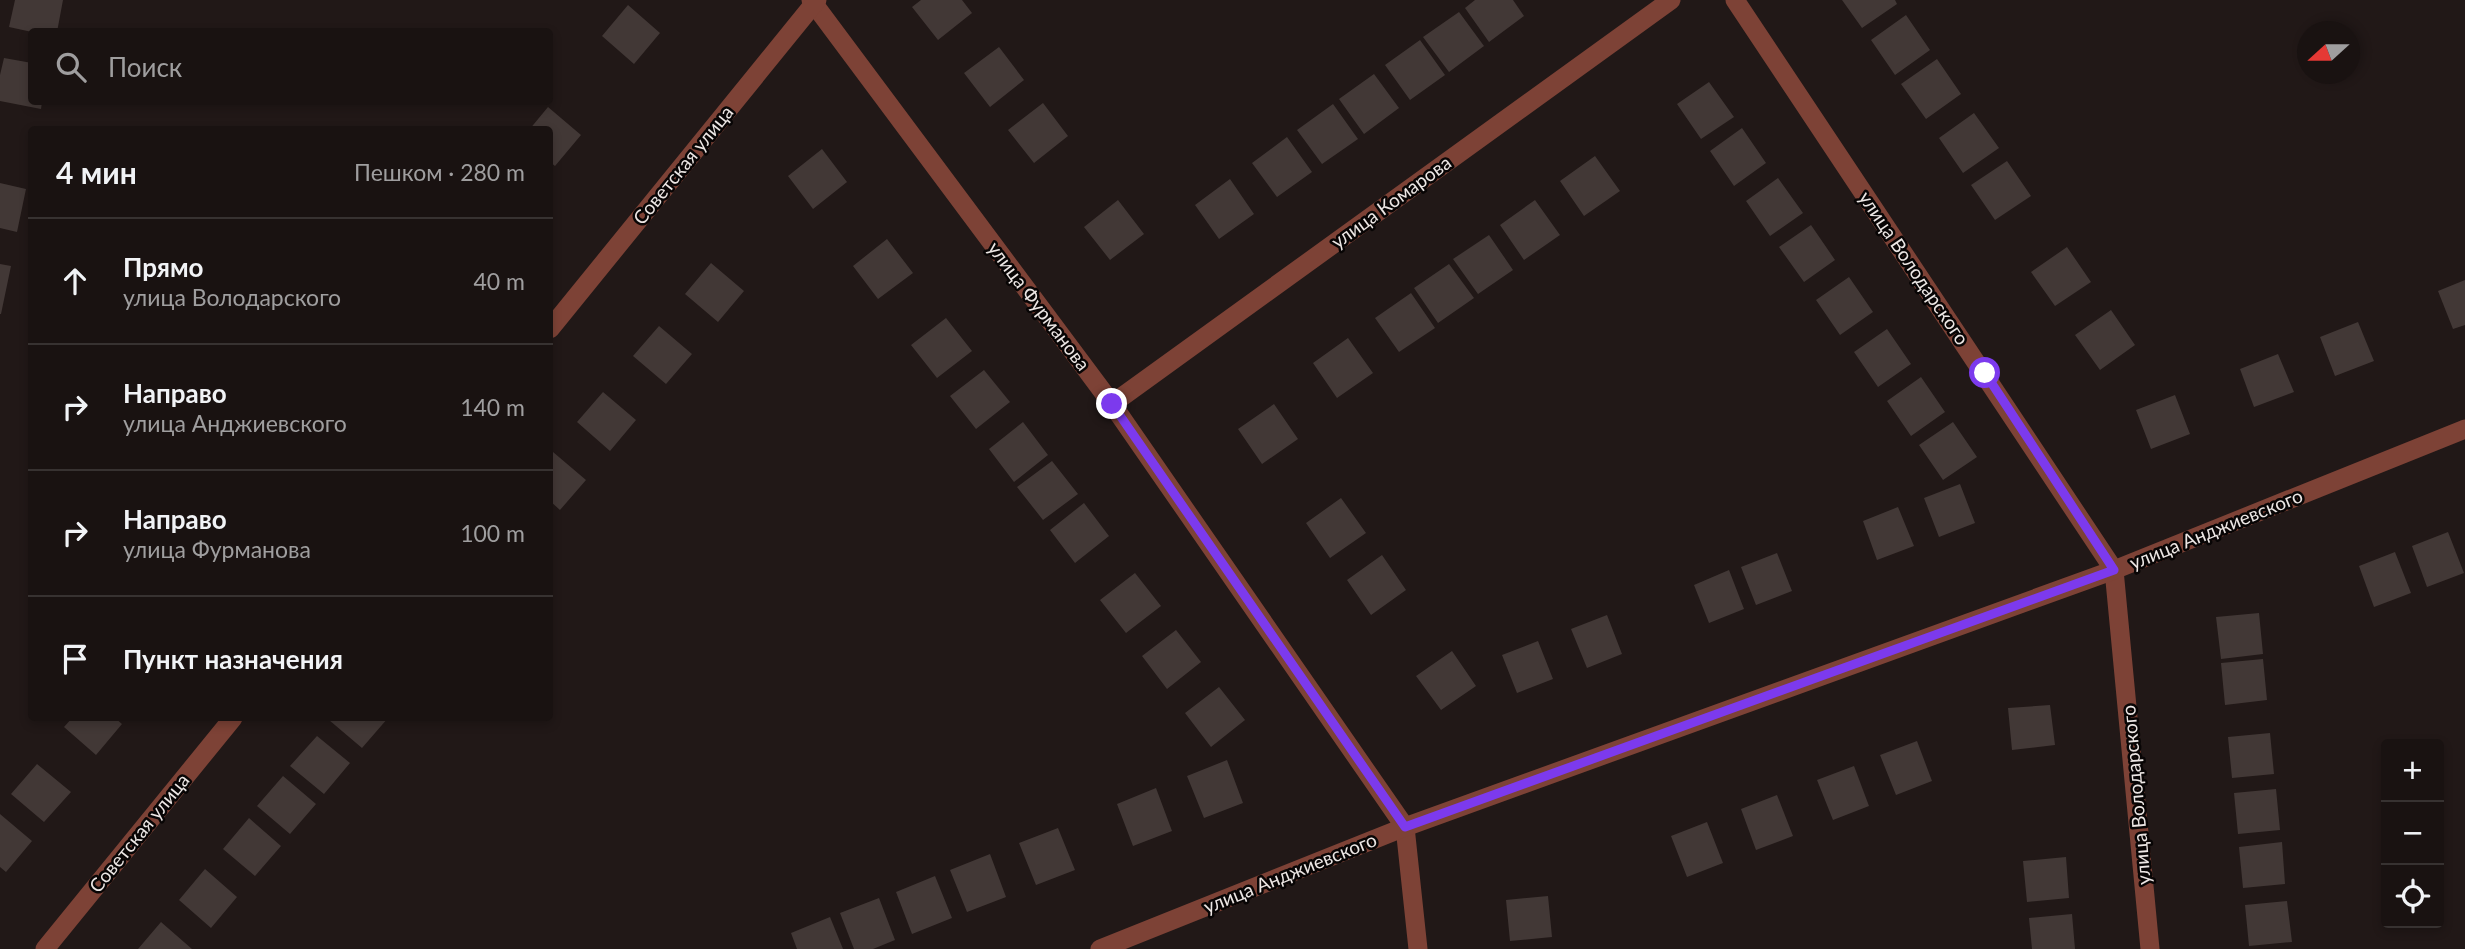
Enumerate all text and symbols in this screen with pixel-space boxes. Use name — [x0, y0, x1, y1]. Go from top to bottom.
north arrow — [2297, 21, 2360, 84]
search box — [28, 28, 553, 105]
icon: search — [52, 48, 90, 86]
text: Поиск — [108, 51, 182, 83]
street label: Советская улица — [628, 101, 738, 229]
street label: улица Комарова — [1326, 150, 1455, 253]
text: 4 мин — [56, 154, 137, 190]
text: Пешком · 280 m — [354, 158, 525, 186]
street label: улица Володарского — [1854, 187, 1974, 349]
street label: улица Фурманова — [983, 237, 1095, 375]
text: Прямо — [123, 251, 204, 283]
icon: ahead — [56, 262, 94, 300]
text: 40 m — [474, 267, 525, 295]
text: улица Володарского — [123, 283, 341, 311]
route start — [1969, 357, 2000, 388]
text: Направо — [123, 377, 227, 409]
icon: right — [56, 388, 94, 426]
route end — [1096, 388, 1127, 419]
text: 140 m — [460, 393, 525, 421]
text: улица Анджиевского — [123, 409, 347, 437]
street label: улица Анджиевского — [2126, 483, 2306, 574]
text: Направо — [123, 503, 227, 535]
icon: right — [56, 514, 94, 552]
text: 100 m — [460, 519, 525, 547]
text: улица Фурманова — [123, 535, 311, 563]
icon: arrive — [56, 640, 94, 678]
text: Пункт назначения — [123, 643, 343, 675]
street label: улица Володарского — [2116, 704, 2155, 886]
map controls — [2381, 739, 2444, 928]
button: + — [2381, 739, 2444, 802]
street label: Советская улица — [84, 769, 194, 897]
button: − — [2381, 802, 2444, 865]
street label: улица Анджиевского — [1200, 827, 1380, 918]
button: locate — [2381, 865, 2444, 928]

